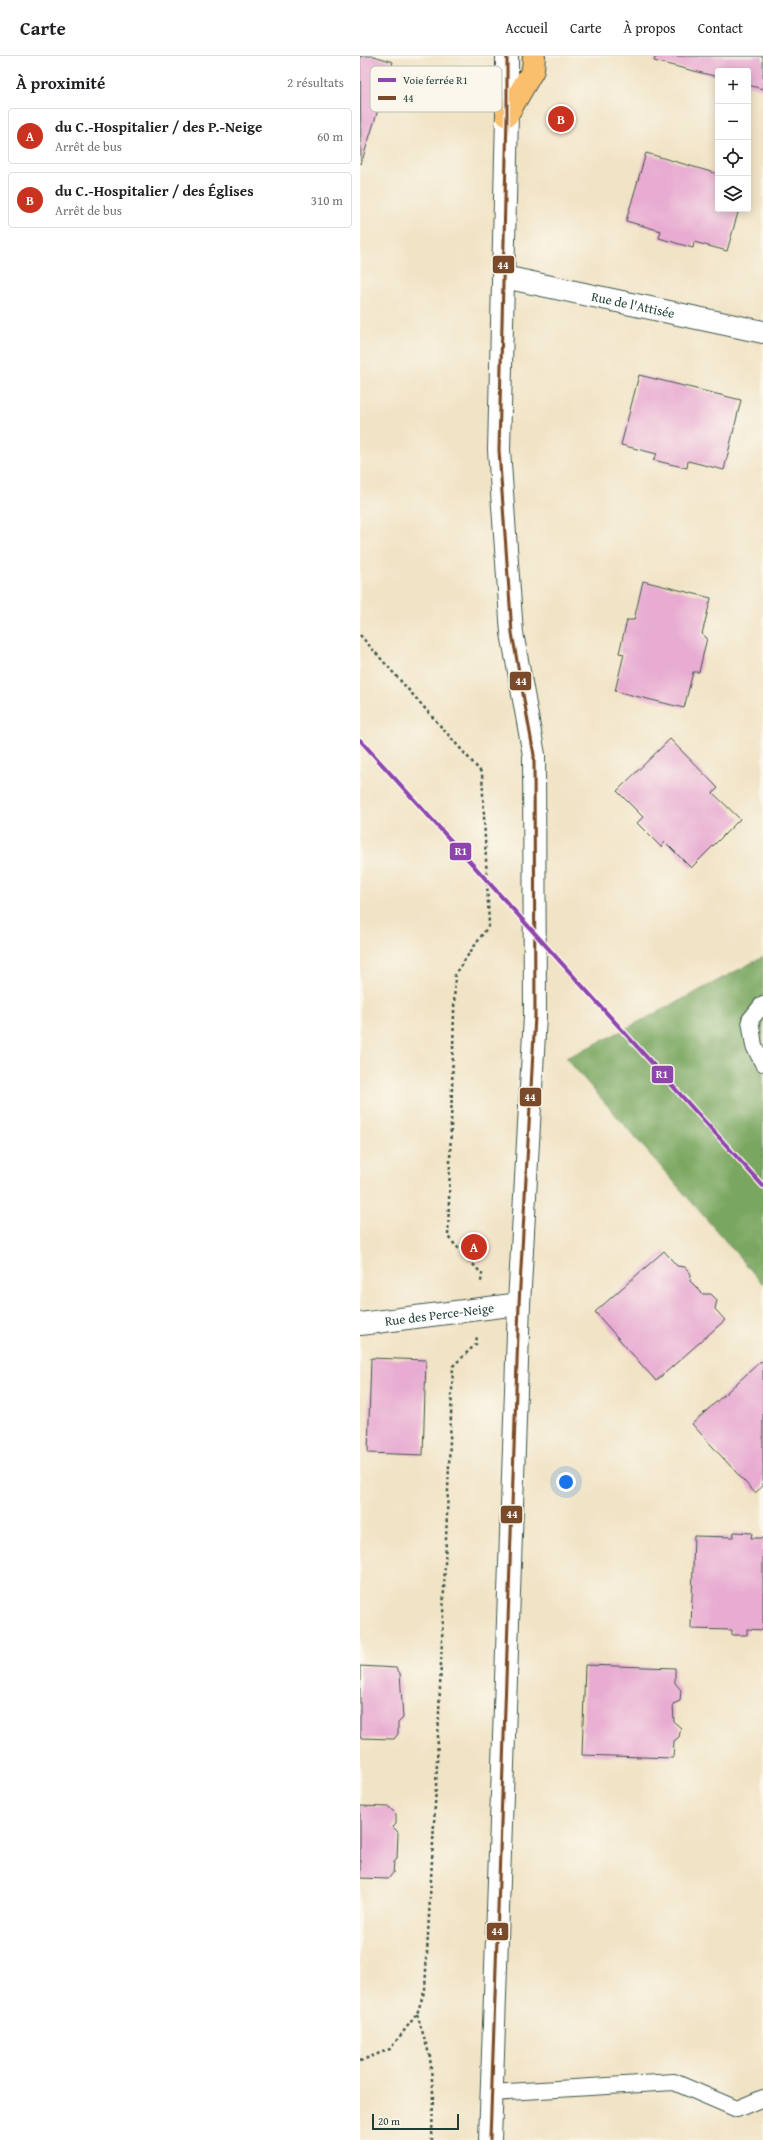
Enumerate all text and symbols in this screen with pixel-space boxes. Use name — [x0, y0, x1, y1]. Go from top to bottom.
text: Carte — [20, 14, 66, 42]
text: Accueil — [505, 18, 548, 38]
text: Carte — [570, 18, 602, 38]
text: À propos — [624, 18, 676, 38]
text: Contact — [698, 18, 743, 38]
legend — [370, 66, 502, 112]
map controls — [715, 68, 751, 212]
button: + — [715, 68, 751, 104]
text: À proximité — [16, 70, 105, 95]
text: Voie ferrée R1 — [403, 72, 468, 88]
text: 2 résultats — [287, 73, 344, 92]
text: 44 — [403, 90, 414, 106]
pin: B — [548, 104, 574, 134]
button: − — [715, 104, 751, 140]
text: du C.-Hospitalier / des P.-Neige — [55, 116, 262, 137]
text: A — [26, 127, 34, 146]
text: 60 m — [317, 127, 343, 146]
text: Arrêt de bus — [55, 137, 122, 156]
button: locate — [715, 140, 751, 176]
button: layers — [715, 176, 751, 212]
text: du C.-Hospitalier / des Églises — [55, 180, 254, 201]
text: B — [26, 191, 34, 210]
text: 310 m — [311, 191, 343, 210]
text: Arrêt de bus — [55, 201, 122, 220]
line badge: 44 — [492, 255, 515, 274]
text: 44 — [497, 257, 509, 273]
street label: Rue de l'Attisée — [590, 287, 676, 323]
line badge: 44 — [509, 671, 532, 691]
text: 44 — [515, 673, 527, 689]
line badge: R1 — [449, 842, 472, 861]
text: R1 — [455, 843, 468, 859]
line badge: R1 — [651, 1065, 674, 1084]
text: R1 — [656, 1066, 669, 1082]
line badge: 44 — [519, 1087, 542, 1107]
text: 44 — [524, 1089, 536, 1105]
pin: A — [461, 1232, 487, 1262]
street label: Rue des Perce-Neige — [384, 1298, 495, 1331]
your location — [556, 1472, 576, 1492]
line badge: 44 — [500, 1505, 523, 1524]
text: 44 — [506, 1506, 518, 1522]
line badge: 44 — [486, 1922, 509, 1941]
text: 44 — [491, 1923, 503, 1939]
scale bar — [372, 2112, 459, 2131]
text: 20 m — [378, 2113, 400, 2129]

